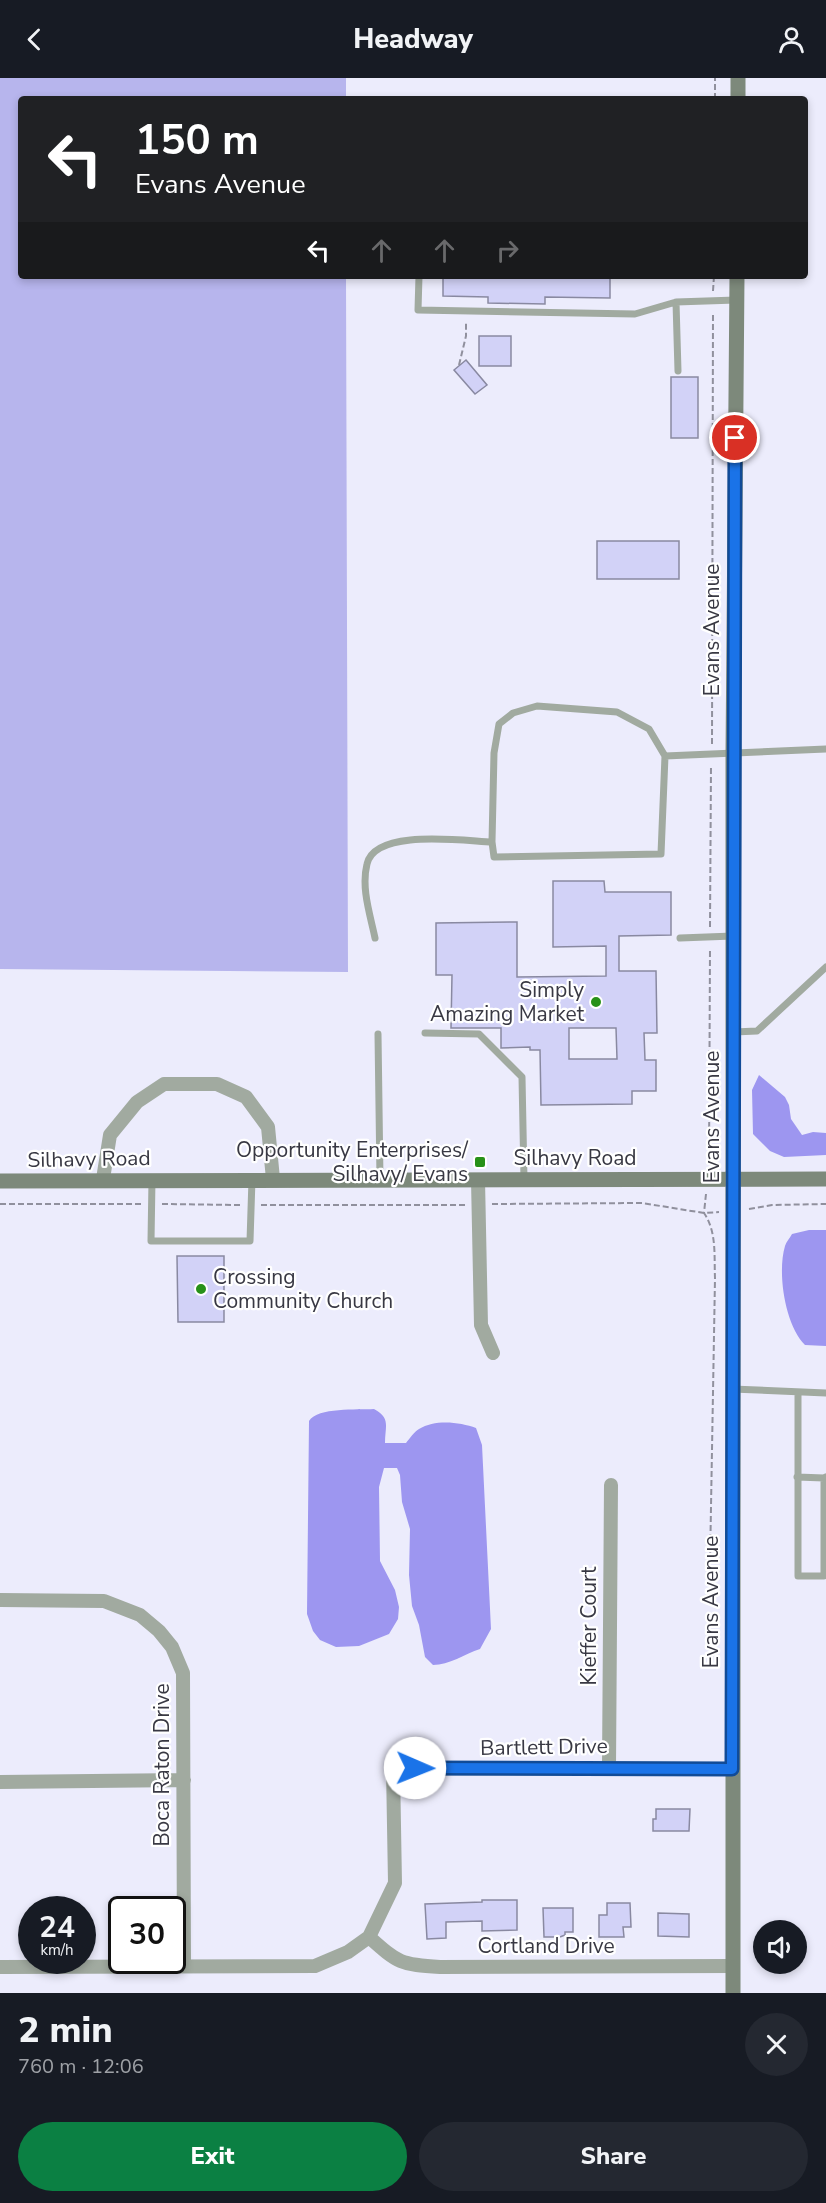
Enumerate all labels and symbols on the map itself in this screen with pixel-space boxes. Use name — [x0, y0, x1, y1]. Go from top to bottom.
pin — [709, 412, 760, 463]
street label: Evans Avenue — [698, 564, 726, 696]
place label: Simply Amazing Market — [430, 976, 585, 1028]
marker: Simply Amazing Market — [589, 995, 603, 1009]
street label: Evans Avenue — [698, 1051, 726, 1183]
place label: Opportunity Enterprises/ Silhavy/ Evans — [236, 1136, 469, 1188]
street label: Silhavy Road — [27, 1144, 151, 1174]
street label: Silhavy Road — [513, 1144, 637, 1172]
marker: Opportunity Enterprises/ Silhavy/ Evans — [473, 1155, 487, 1169]
place label: Crossing Community Church — [213, 1263, 393, 1315]
marker: Crossing Community Church — [194, 1282, 208, 1296]
street label: Evans Avenue — [697, 1536, 725, 1668]
street label: Kieffer Court — [575, 1566, 603, 1685]
street label: Boca Raton Drive — [148, 1683, 176, 1847]
street label: Bartlett Drive — [480, 1732, 608, 1762]
position arrow — [383, 1736, 447, 1800]
speed limit sign: 30 — [108, 1896, 186, 1974]
street label: Cortland Drive — [477, 1932, 615, 1960]

